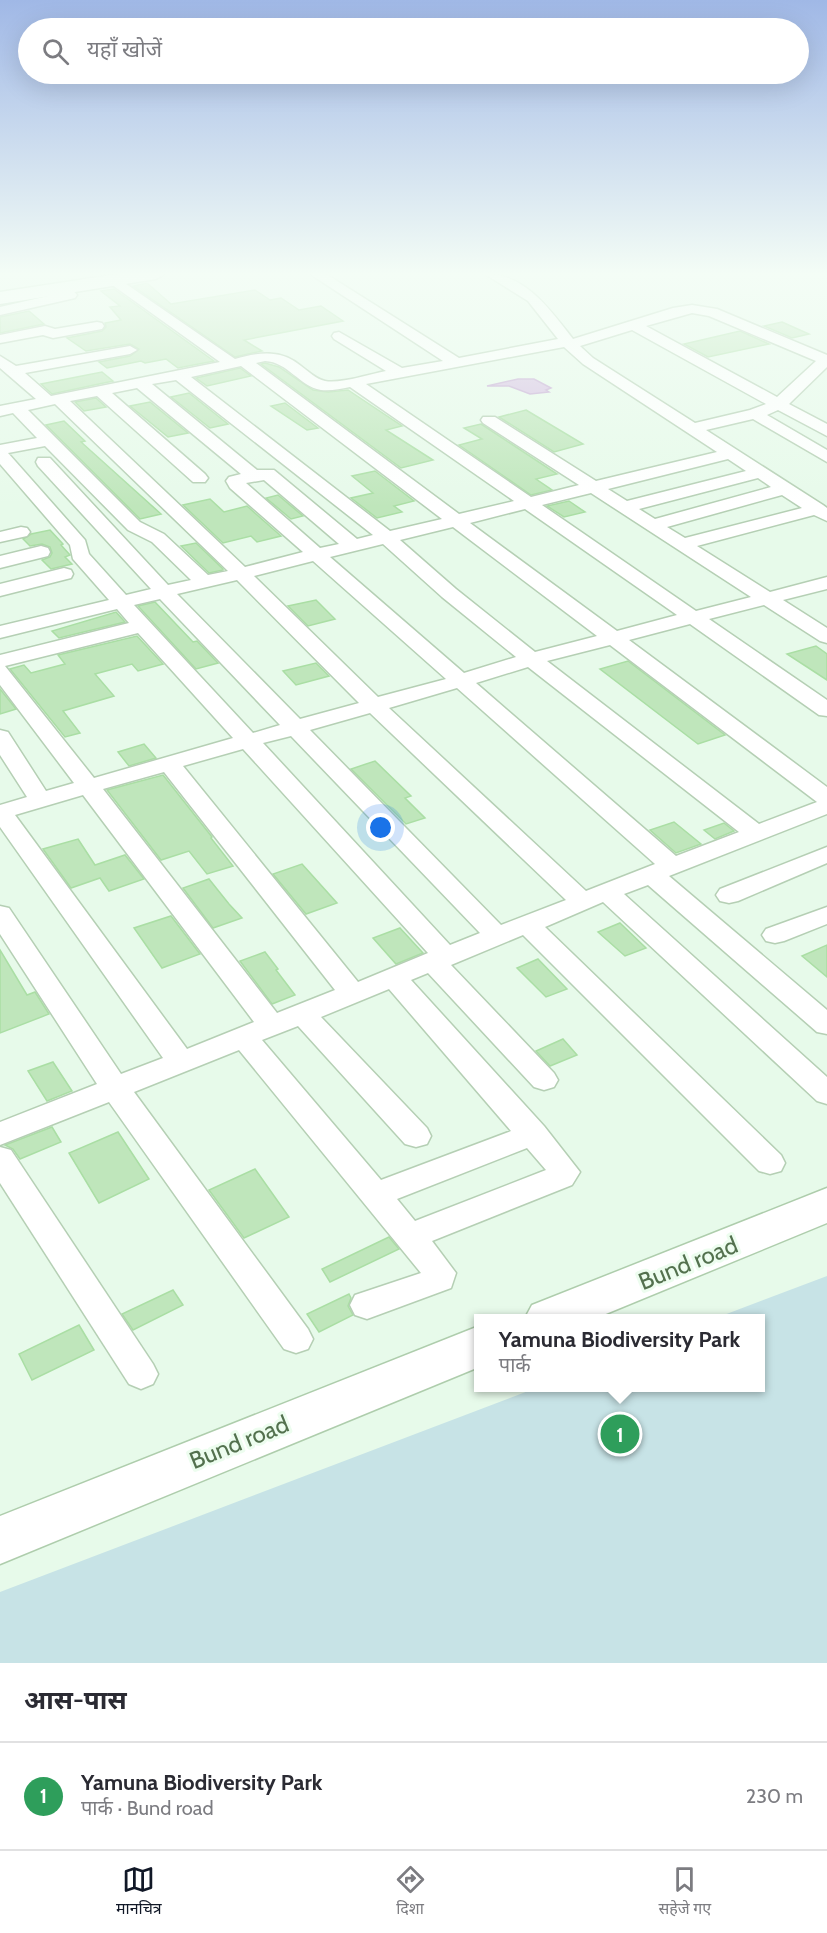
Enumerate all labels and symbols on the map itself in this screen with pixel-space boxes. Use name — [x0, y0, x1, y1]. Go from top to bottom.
your location — [366, 813, 395, 842]
street label: Bund road — [634, 1230, 742, 1296]
street label: Bund road — [185, 1409, 293, 1475]
pin: 1 — [600, 1412, 640, 1456]

